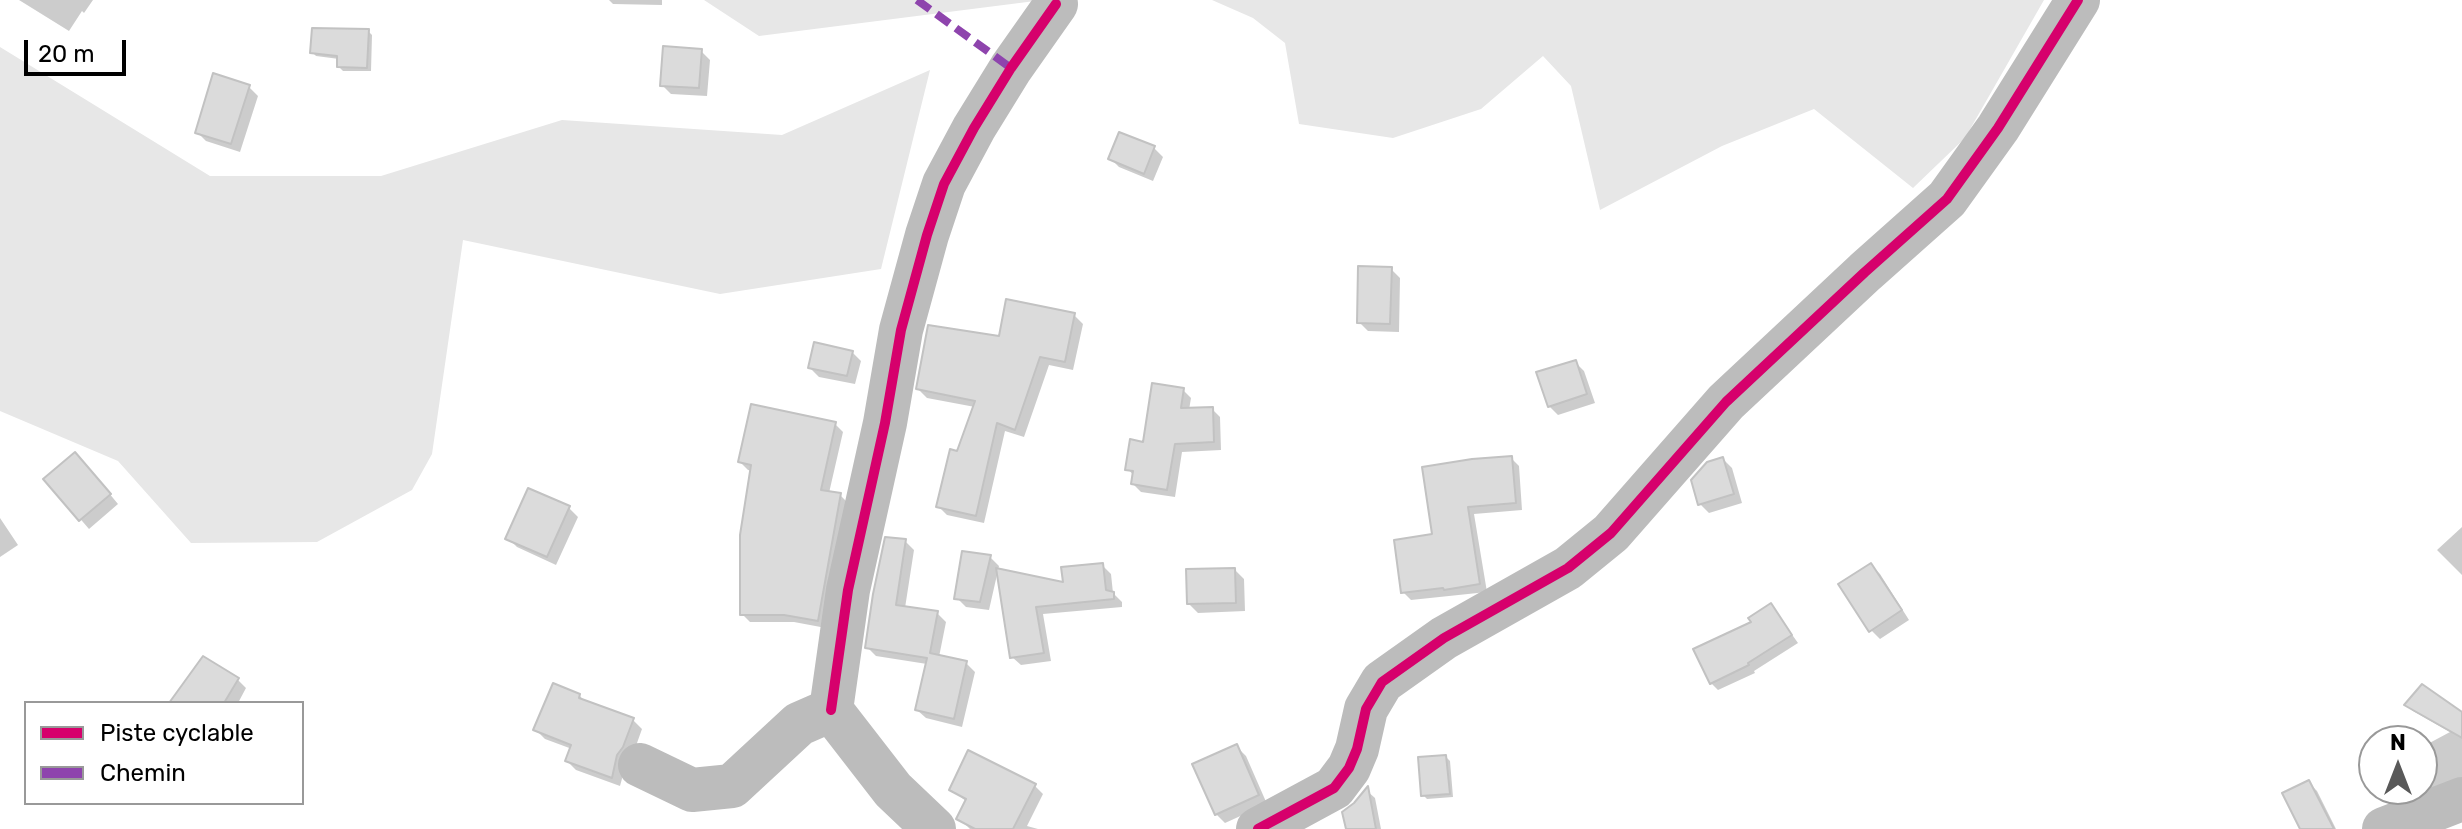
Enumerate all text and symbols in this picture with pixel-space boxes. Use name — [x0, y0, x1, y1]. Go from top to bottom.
scale bar — [28, 24, 130, 74]
text: 20 m — [38, 40, 95, 68]
legend — [24, 701, 304, 805]
text: Piste cyclable — [100, 719, 254, 747]
north arrow — [2358, 725, 2438, 805]
text: N — [2390, 729, 2406, 756]
text: Chemin — [100, 759, 186, 787]

